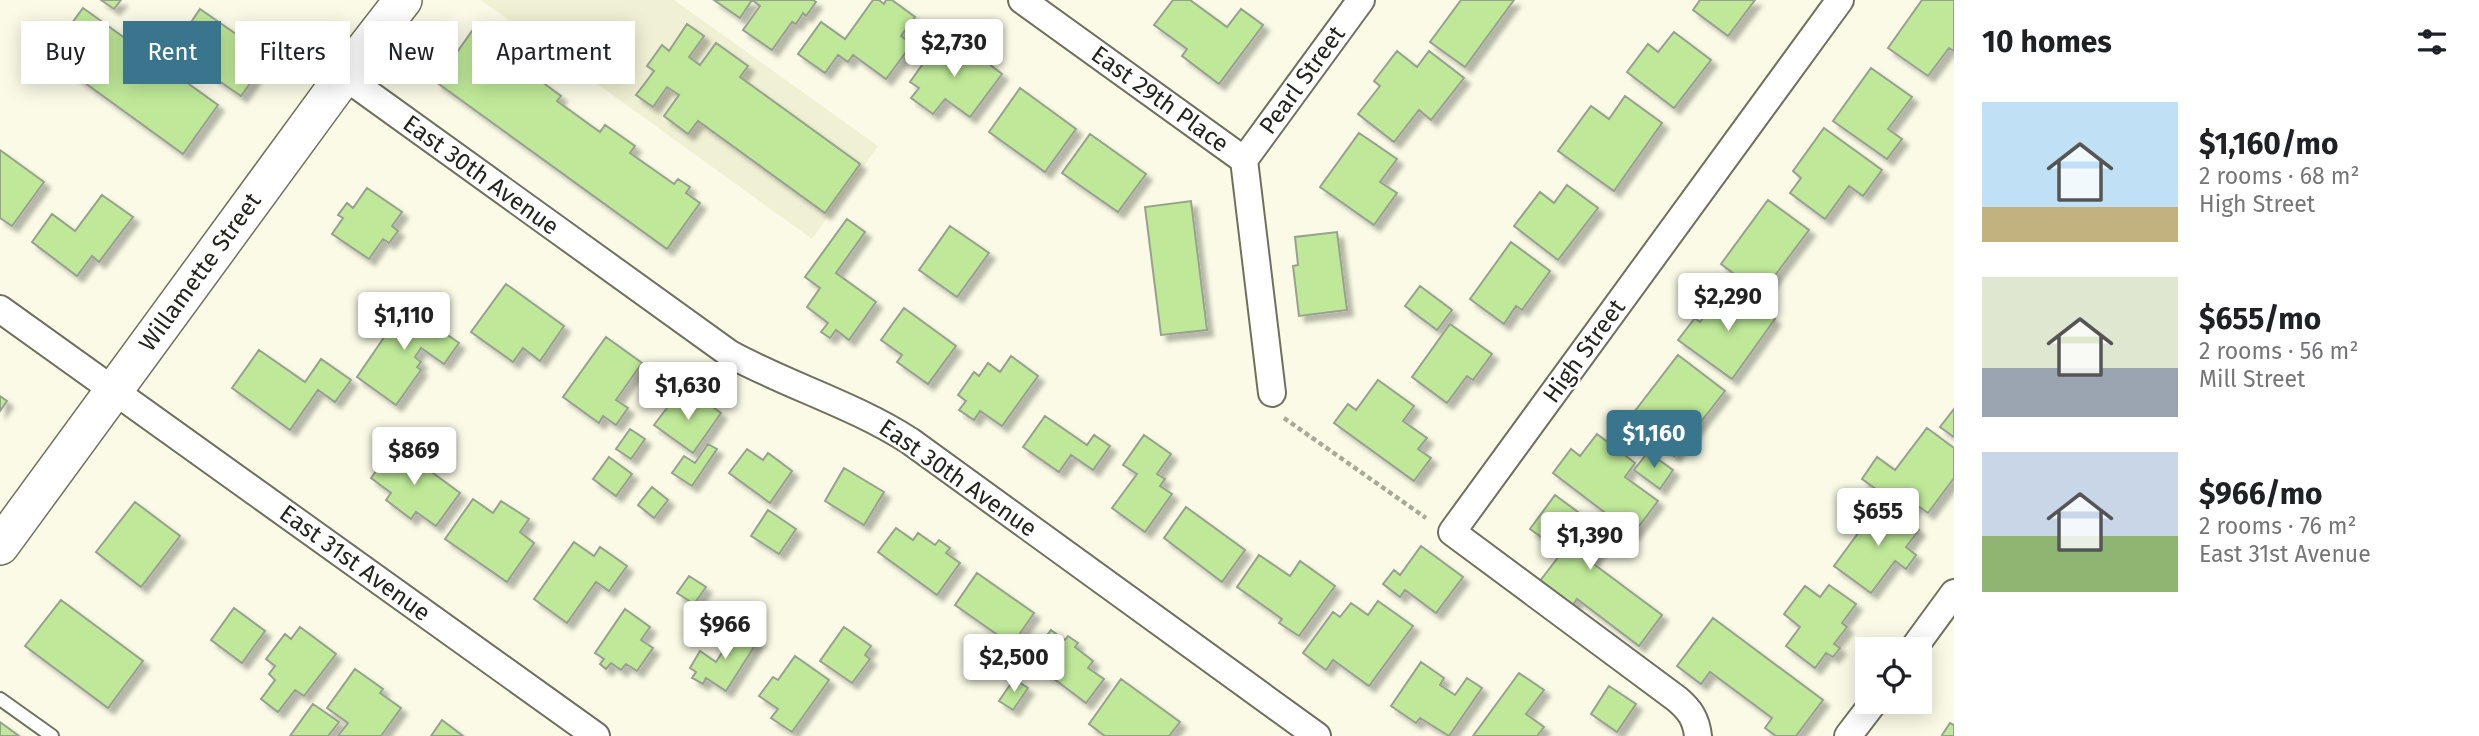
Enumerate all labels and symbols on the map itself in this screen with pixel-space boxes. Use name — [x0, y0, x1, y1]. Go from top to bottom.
pin: $2,730 — [897, 20, 1011, 79]
street label: Pearl Street — [1253, 20, 1351, 140]
street label: East 29th Place — [1086, 40, 1234, 158]
street label: East 30th Avenue — [398, 109, 564, 241]
street label: Willamette Street — [133, 187, 267, 357]
pin: $2,290 — [1671, 274, 1785, 333]
pin: $1,110 — [347, 292, 461, 352]
street label: High Street — [1537, 294, 1631, 408]
pin: $1,630 — [631, 362, 745, 422]
pin: $1,160 — [1597, 410, 1711, 470]
street label: East 30th Avenue — [874, 413, 1042, 543]
pin: $869 — [373, 428, 455, 487]
pin: $655 — [1837, 489, 1919, 548]
street label: East 31st Avenue — [274, 499, 436, 627]
pin: $1,390 — [1533, 512, 1647, 572]
pin: $966 — [684, 602, 766, 661]
pin: $2,500 — [957, 634, 1071, 694]

